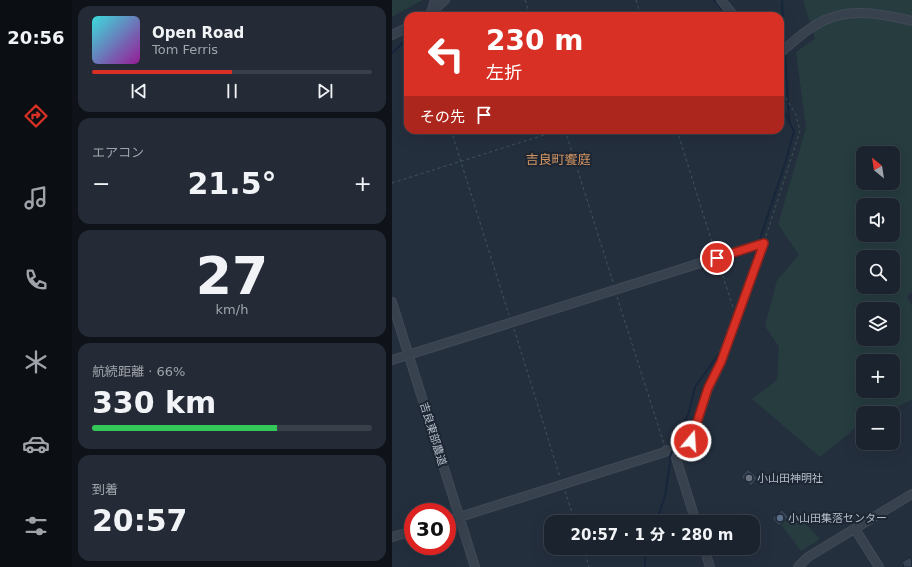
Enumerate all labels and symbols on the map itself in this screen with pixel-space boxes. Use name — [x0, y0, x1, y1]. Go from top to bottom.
north arrow — [856, 146, 900, 190]
district label: 吉良町饗庭 — [525, 152, 591, 167]
pin — [700, 241, 734, 275]
street label: 吉良東部農道 — [417, 401, 449, 467]
position arrow — [670, 420, 712, 462]
place label: 小山田神明社 — [757, 472, 823, 485]
marker: 小山田神明社 — [744, 473, 754, 483]
speed limit sign: 30 — [404, 503, 456, 555]
place label: 小山田集落センター — [788, 512, 887, 525]
marker: 小山田集落センター — [775, 513, 785, 523]

